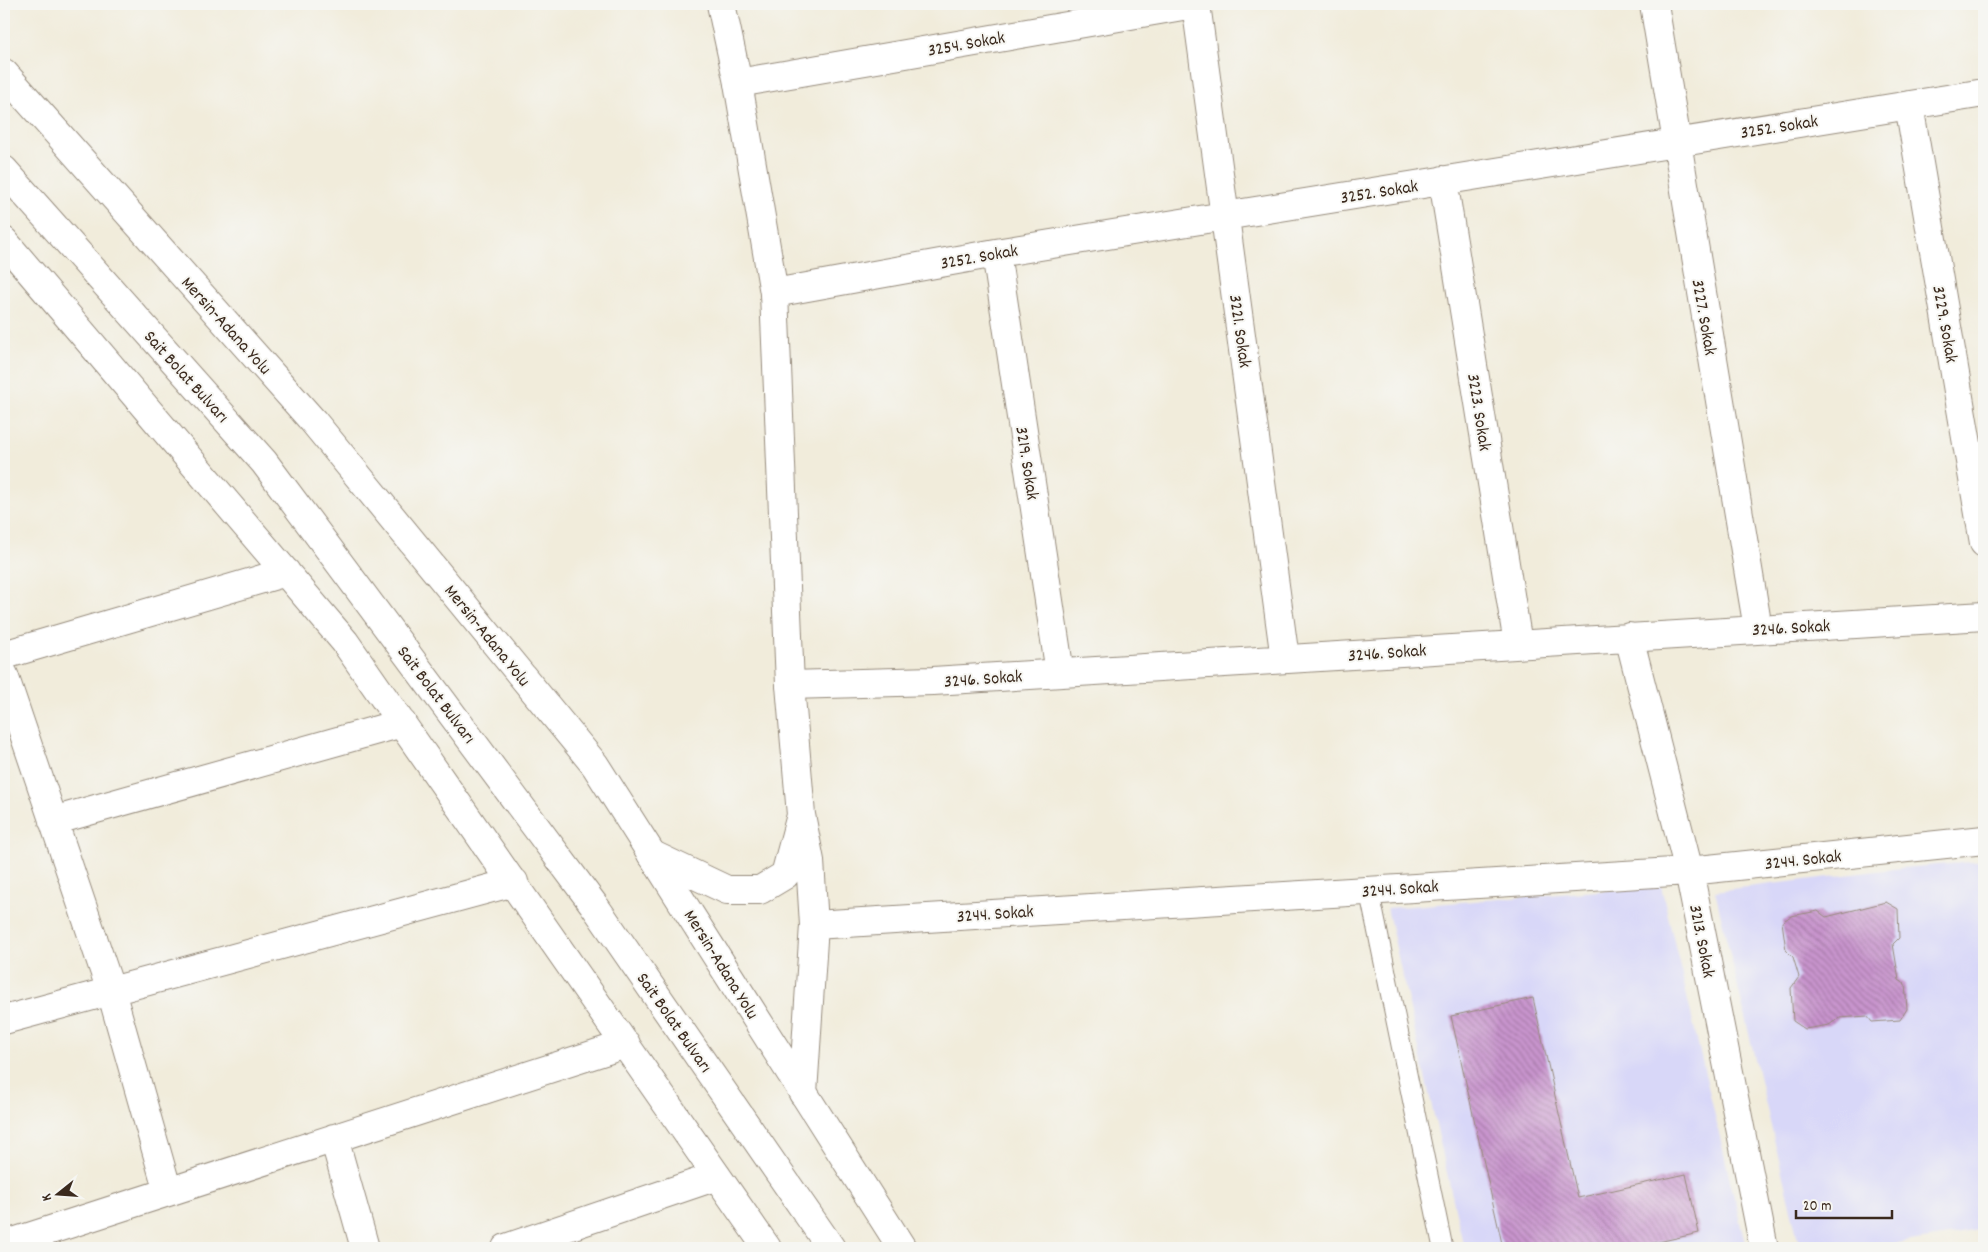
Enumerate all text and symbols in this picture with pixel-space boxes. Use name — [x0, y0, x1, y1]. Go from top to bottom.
street label: 3254. Sokak — [926, 26, 1007, 65]
street label: 3252. Sokak — [1739, 110, 1820, 147]
street label: 3252. Sokak — [1339, 175, 1420, 212]
street label: 3252. Sokak — [939, 239, 1020, 278]
street label: Mersin-Adana Yolu — [174, 272, 276, 381]
street label: 3227. Sokak — [1684, 277, 1722, 357]
street label: 3229. Sokak — [1924, 284, 1963, 365]
street label: 3221. Sokak — [1221, 293, 1256, 370]
street label: Sait Bolat Bulvarı — [137, 326, 234, 430]
street label: 3223. Sokak — [1459, 372, 1496, 453]
street label: 3219. Sokak — [1007, 425, 1044, 502]
street label: Mersin-Adana Yolu — [437, 580, 535, 693]
street label: 3246. Sokak — [1751, 615, 1831, 644]
street label: 3246. Sokak — [1347, 639, 1427, 670]
street label: Sait Bolat Bulvarı — [390, 641, 480, 750]
street label: 3246. Sokak — [943, 665, 1023, 696]
street label: 3244. Sokak — [1764, 845, 1843, 878]
street label: 3244. Sokak — [1361, 875, 1439, 906]
street label: 3244. Sokak — [956, 900, 1034, 931]
street label: 3213. Sokak — [1681, 903, 1720, 980]
street label: Mersin-Adana Yolu — [676, 906, 764, 1025]
street label: Sait Bolat Bulvarı — [629, 968, 717, 1079]
north arrow — [32, 1170, 82, 1220]
scale bar — [1796, 1187, 1892, 1219]
text: K — [37, 1191, 58, 1203]
text: 20 m — [1803, 1196, 1831, 1218]

